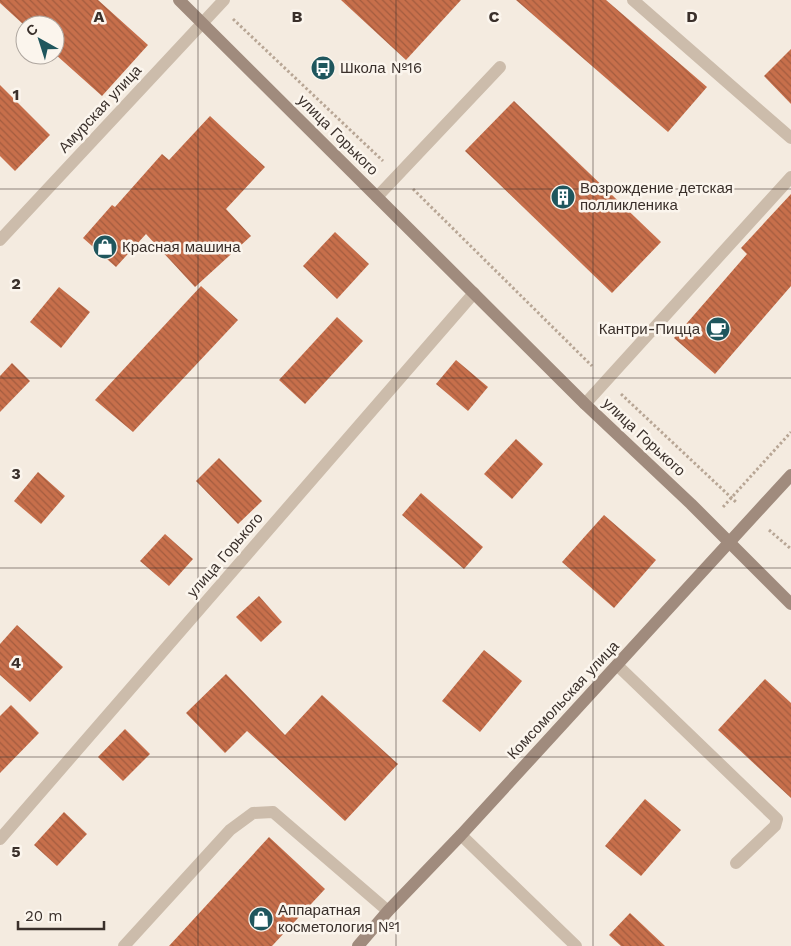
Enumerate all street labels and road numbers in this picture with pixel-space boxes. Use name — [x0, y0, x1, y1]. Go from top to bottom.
street label: Амурская улица — [55, 61, 146, 157]
street label: улица Горького — [294, 91, 382, 179]
street label: улица Горького — [599, 394, 689, 480]
street label: улица Горького — [183, 509, 267, 601]
street label: Комсомольская улица — [503, 637, 623, 763]

